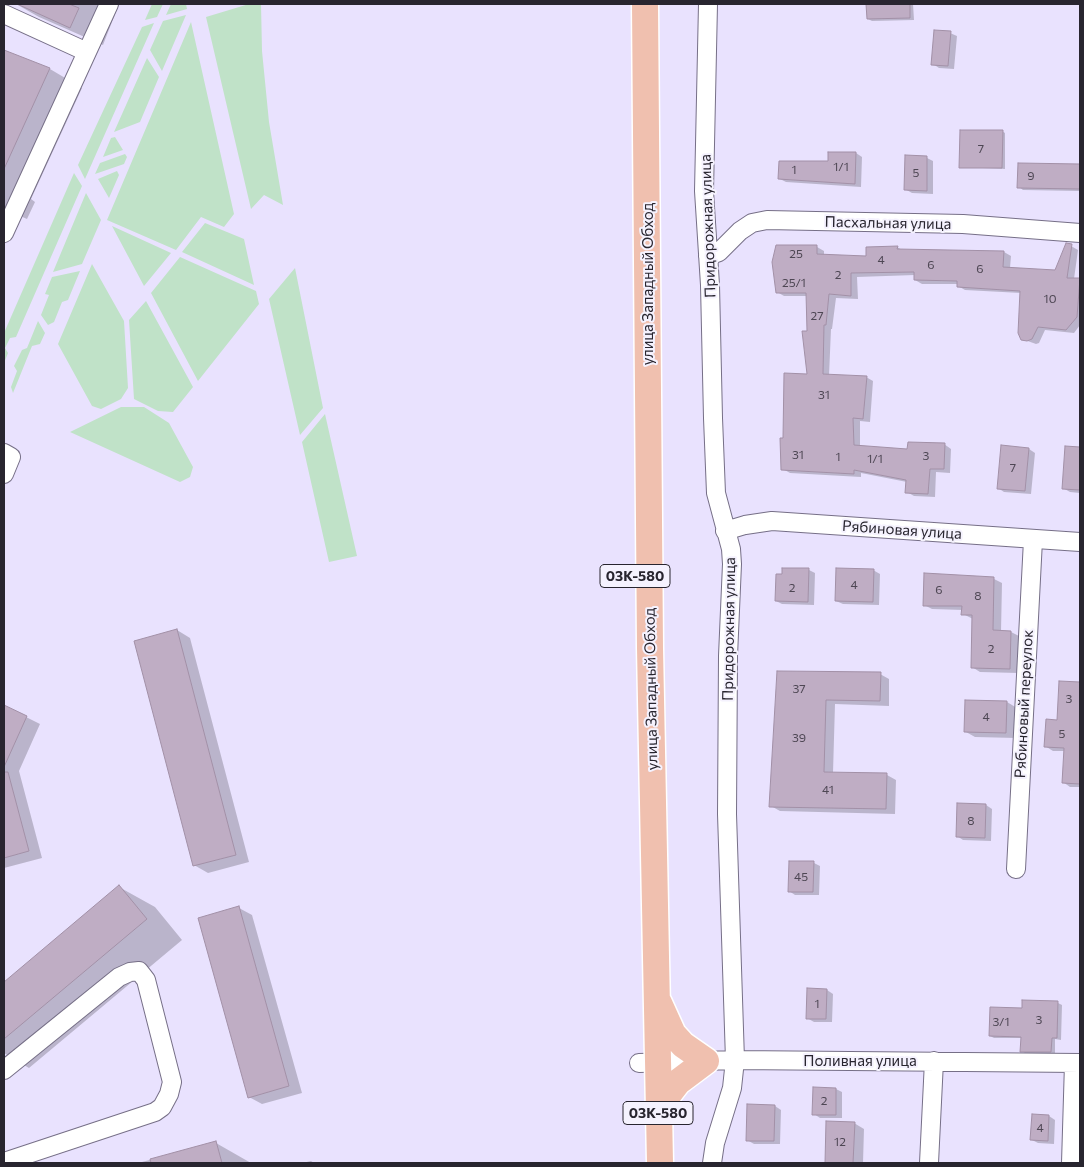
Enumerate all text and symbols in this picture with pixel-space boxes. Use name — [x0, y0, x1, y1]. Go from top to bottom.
house number: 7 — [978, 142, 984, 156]
street label: Придорожная улица — [696, 154, 720, 298]
house number: 1/1 — [833, 160, 849, 174]
house number: 1 — [791, 163, 797, 177]
house number: 5 — [913, 166, 919, 180]
house number: 9 — [1027, 169, 1035, 183]
street label: улица Западный Обход — [639, 203, 657, 365]
street label: Пасхальная улица — [825, 213, 951, 233]
house number: 25 — [789, 247, 803, 261]
house number: 4 — [877, 253, 885, 267]
house number: 6 — [927, 258, 935, 272]
house number: 6 — [976, 262, 984, 276]
house number: 2 — [835, 268, 841, 282]
house number: 25/1 — [782, 276, 806, 290]
house number: 10 — [1044, 292, 1056, 306]
house number: 27 — [811, 309, 823, 323]
house number: 31 — [818, 388, 830, 402]
house number: 31 — [792, 448, 804, 462]
house number: 3 — [923, 449, 929, 463]
house number: 1 — [835, 450, 841, 464]
house number: 1/1 — [867, 452, 883, 466]
house number: 7 — [1010, 461, 1016, 475]
street label: Рябиновая улица — [842, 517, 962, 543]
street label: Придорожная улица — [719, 557, 739, 701]
road number: 03К-580 — [600, 564, 670, 588]
house number: 4 — [850, 578, 858, 592]
house number: 2 — [789, 581, 795, 595]
house number: 6 — [935, 583, 943, 597]
house number: 8 — [974, 589, 982, 603]
street label: улица Западный Обход — [641, 608, 661, 770]
street label: Рябиновый переулок — [1011, 629, 1037, 779]
house number: 2 — [988, 642, 994, 656]
house number: 37 — [792, 682, 806, 696]
house number: 3 — [1066, 692, 1072, 706]
house number: 4 — [982, 710, 990, 724]
house number: 5 — [1059, 727, 1065, 741]
house number: 39 — [792, 731, 806, 745]
house number: 41 — [822, 783, 834, 797]
house number: 8 — [967, 814, 975, 828]
house number: 45 — [794, 870, 808, 884]
house number: 1 — [814, 997, 820, 1011]
house number: 3 — [1036, 1013, 1042, 1027]
house number: 3/1 — [992, 1015, 1010, 1029]
street label: Поливная улица — [803, 1052, 917, 1070]
house number: 2 — [821, 1094, 827, 1108]
road number: 03К-580 — [623, 1102, 693, 1124]
house number: 4 — [1036, 1121, 1044, 1135]
house number: 12 — [834, 1135, 846, 1149]

